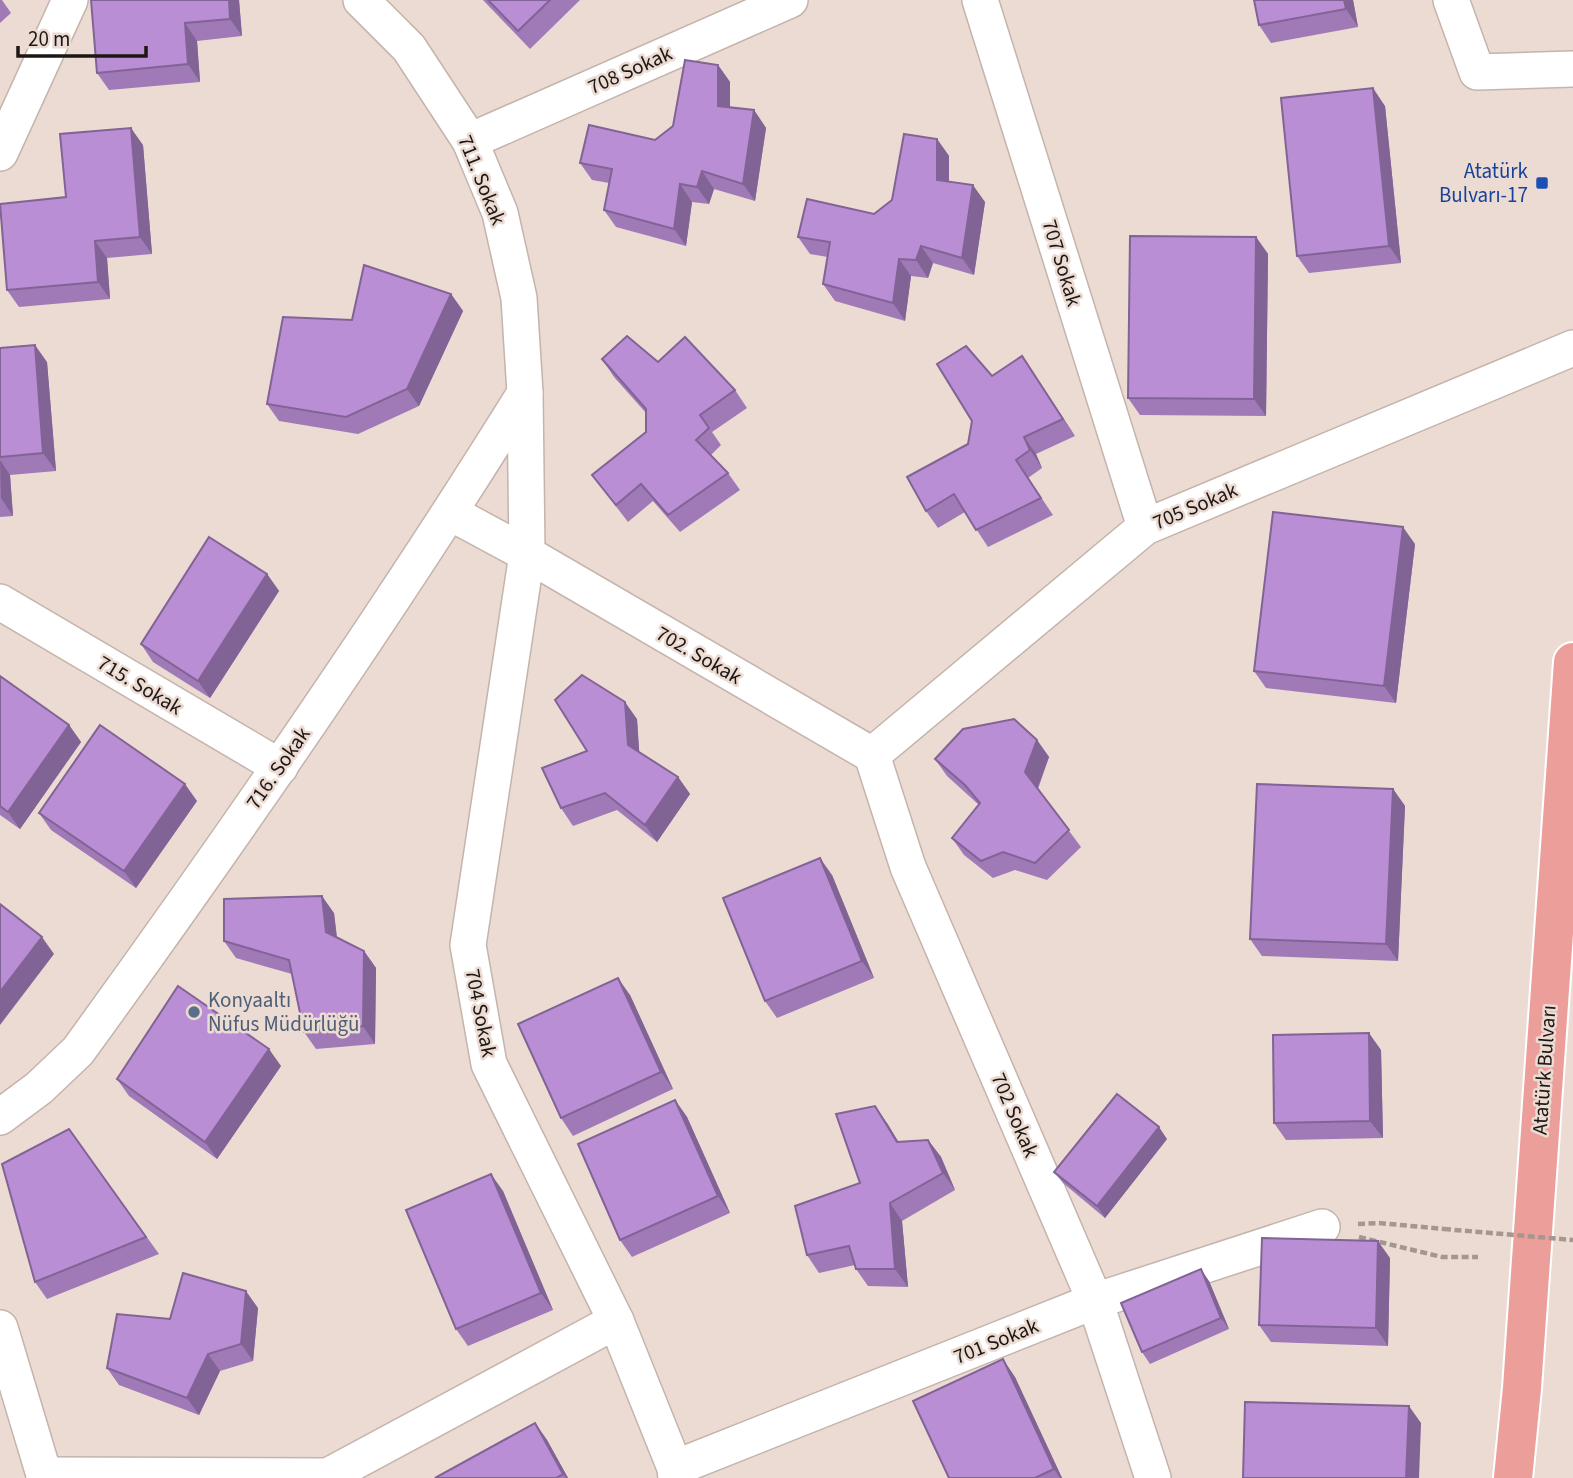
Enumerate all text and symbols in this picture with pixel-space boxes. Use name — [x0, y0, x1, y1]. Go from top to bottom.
scale bar — [18, 14, 145, 58]
text: 20 m — [28, 24, 70, 54]
street label: 708 Sokak — [583, 38, 677, 102]
street label: 711. Sokak — [450, 131, 514, 230]
place label: Atatürk Bulvarı-17 — [1439, 156, 1529, 210]
marker: Atatürk Bulvarı-17 — [1534, 175, 1550, 191]
street label: 707 Sokak — [1035, 216, 1090, 311]
street label: 705 Sokak — [1148, 475, 1243, 537]
street label: 702. Sokak — [651, 618, 748, 692]
street label: 715. Sokak — [92, 648, 189, 723]
street label: 716. Sokak — [239, 720, 318, 815]
street label: 704 Sokak — [458, 966, 504, 1060]
place label: Konyaaltı Nüfus Müdürlüğü — [208, 985, 359, 1039]
marker: Konyaaltı Nüfus Müdürlüğü — [186, 1004, 202, 1020]
street label: Atatürk Bulvarı — [1525, 1004, 1563, 1136]
street label: 702 Sokak — [984, 1068, 1046, 1163]
street label: 701 Sokak — [949, 1310, 1044, 1372]

